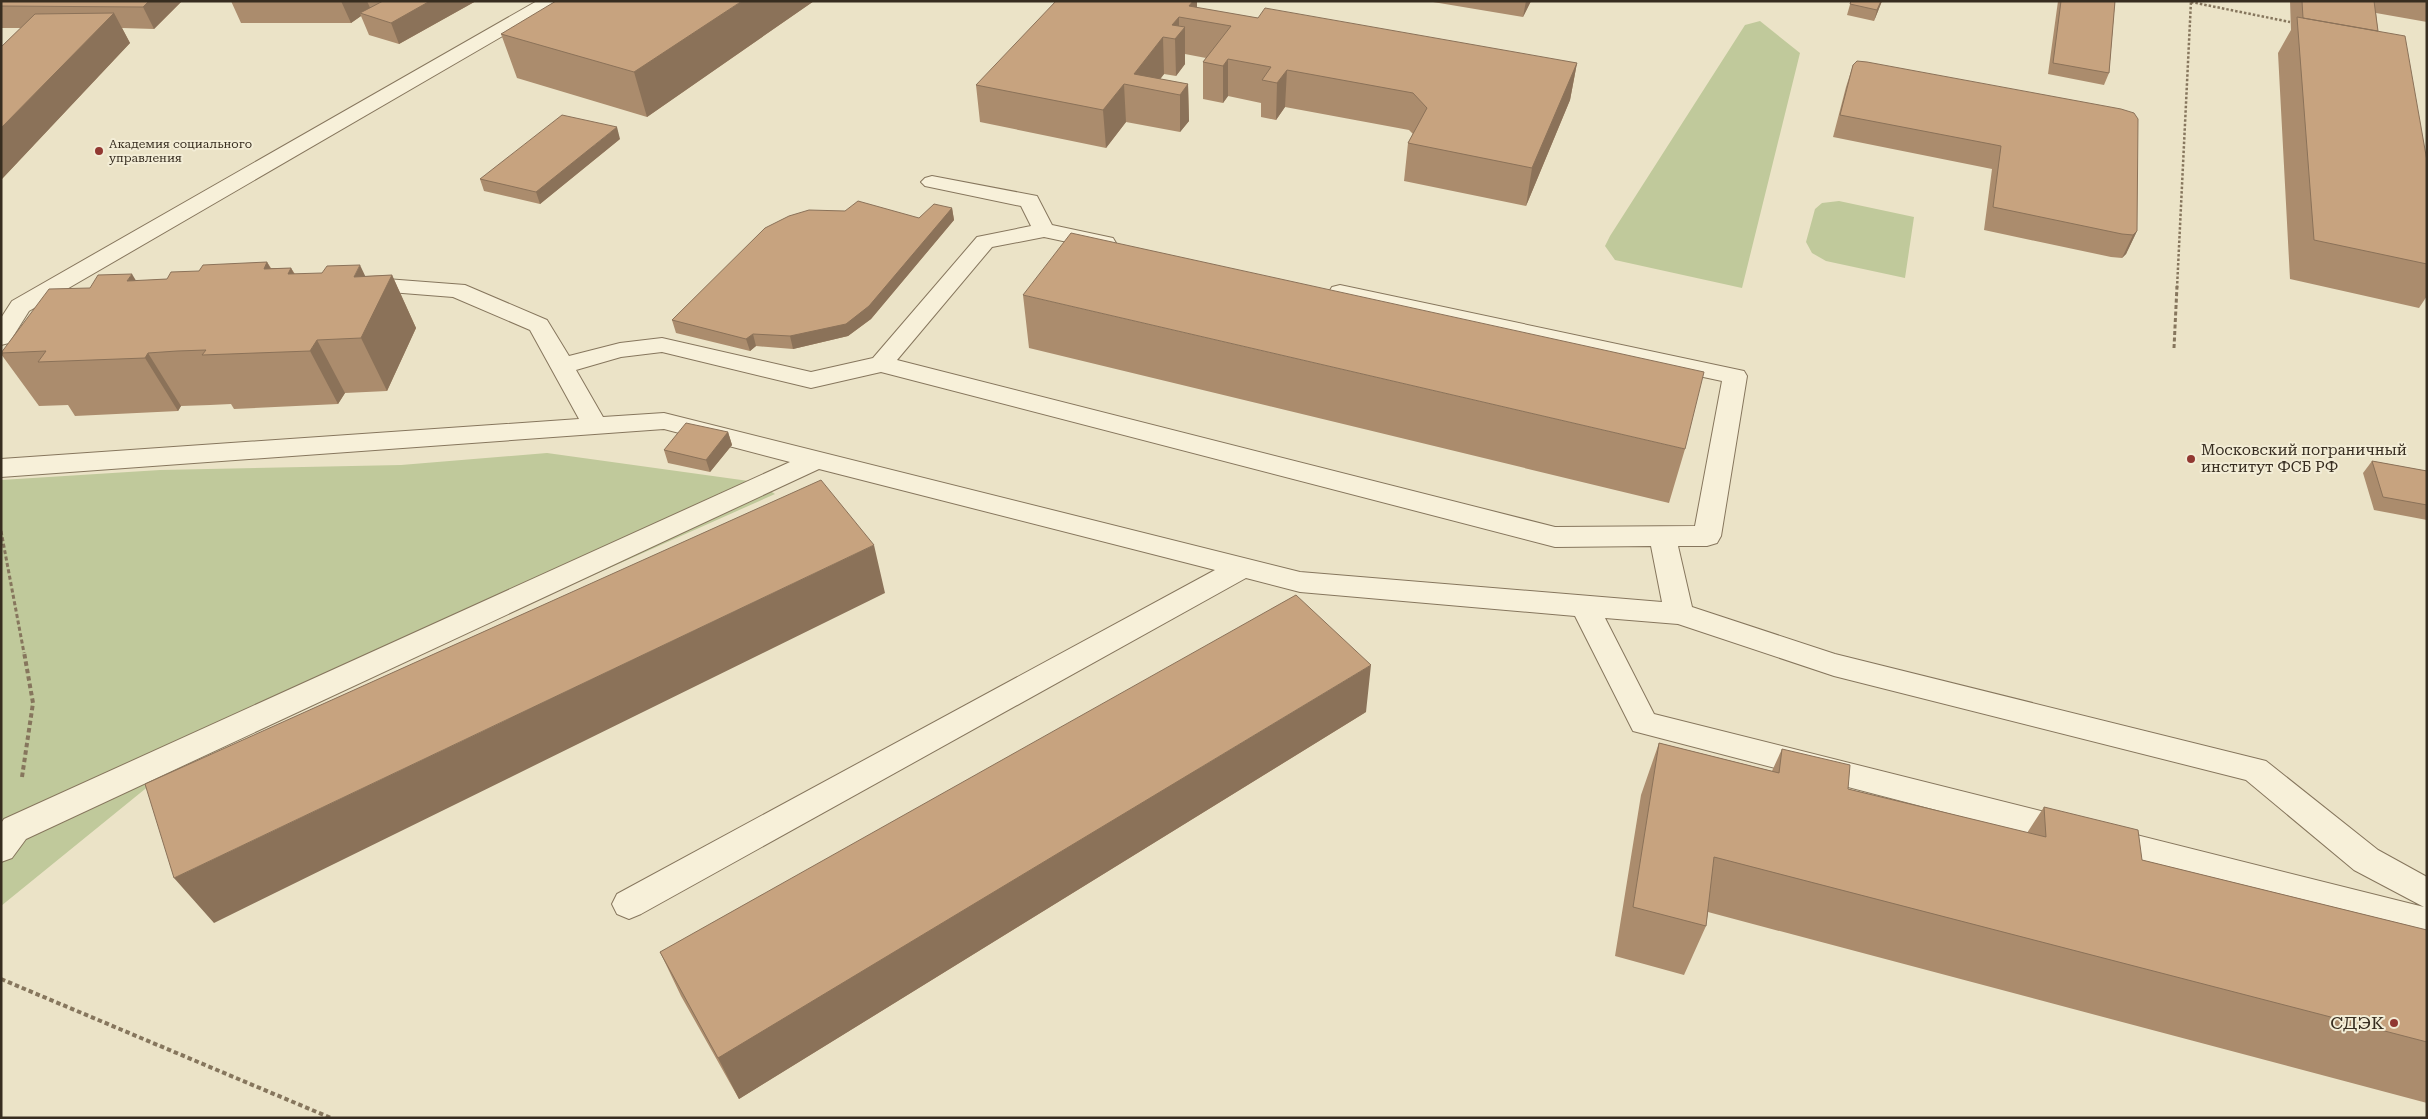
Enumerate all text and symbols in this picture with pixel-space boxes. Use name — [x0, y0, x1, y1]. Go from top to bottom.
place label: Академия социального управления — [109, 137, 252, 165]
marker: Академия социального управления — [93, 145, 105, 157]
place label: Московский пограничный институт ФСБ РФ — [2201, 441, 2407, 476]
marker: Московский пограничный институт ФСБ РФ — [2185, 453, 2197, 465]
place label: СДЭК — [2330, 1012, 2384, 1033]
marker: СДЭК — [2388, 1017, 2400, 1029]

